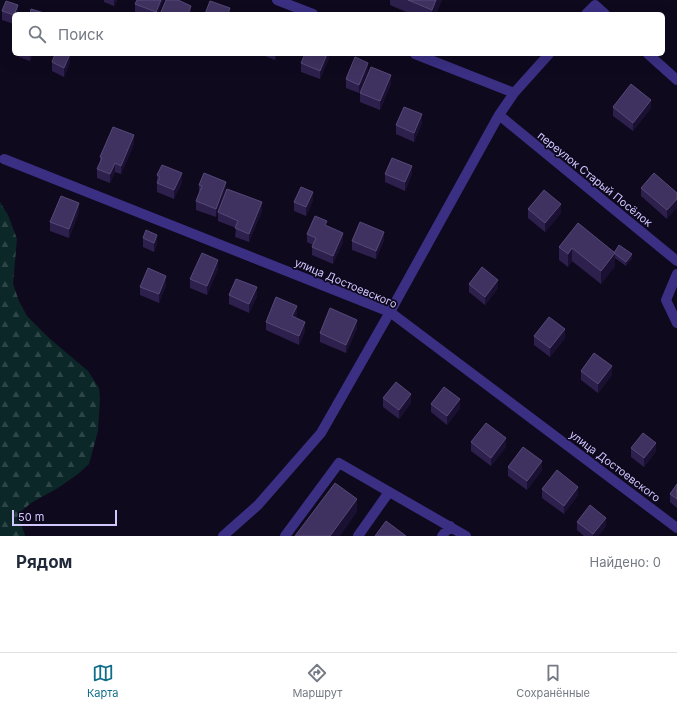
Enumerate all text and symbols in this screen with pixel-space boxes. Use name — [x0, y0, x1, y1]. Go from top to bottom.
search box — [12, 12, 665, 56]
icon: search — [26, 23, 48, 45]
text: Поиск — [58, 25, 104, 44]
street label: переулок Старый Посёлок — [535, 128, 655, 230]
street label: улица Достоевского — [293, 255, 400, 311]
street label: улица Достоевского — [567, 427, 664, 505]
scale bar — [12, 508, 117, 527]
text: 50 m — [18, 510, 44, 524]
text: Рядом — [16, 552, 72, 572]
text: Найдено: 0 — [590, 554, 661, 570]
tab: Карта — [87, 662, 119, 700]
tab: Маршрут — [292, 662, 342, 700]
tab: Сохранённые — [516, 662, 590, 700]

